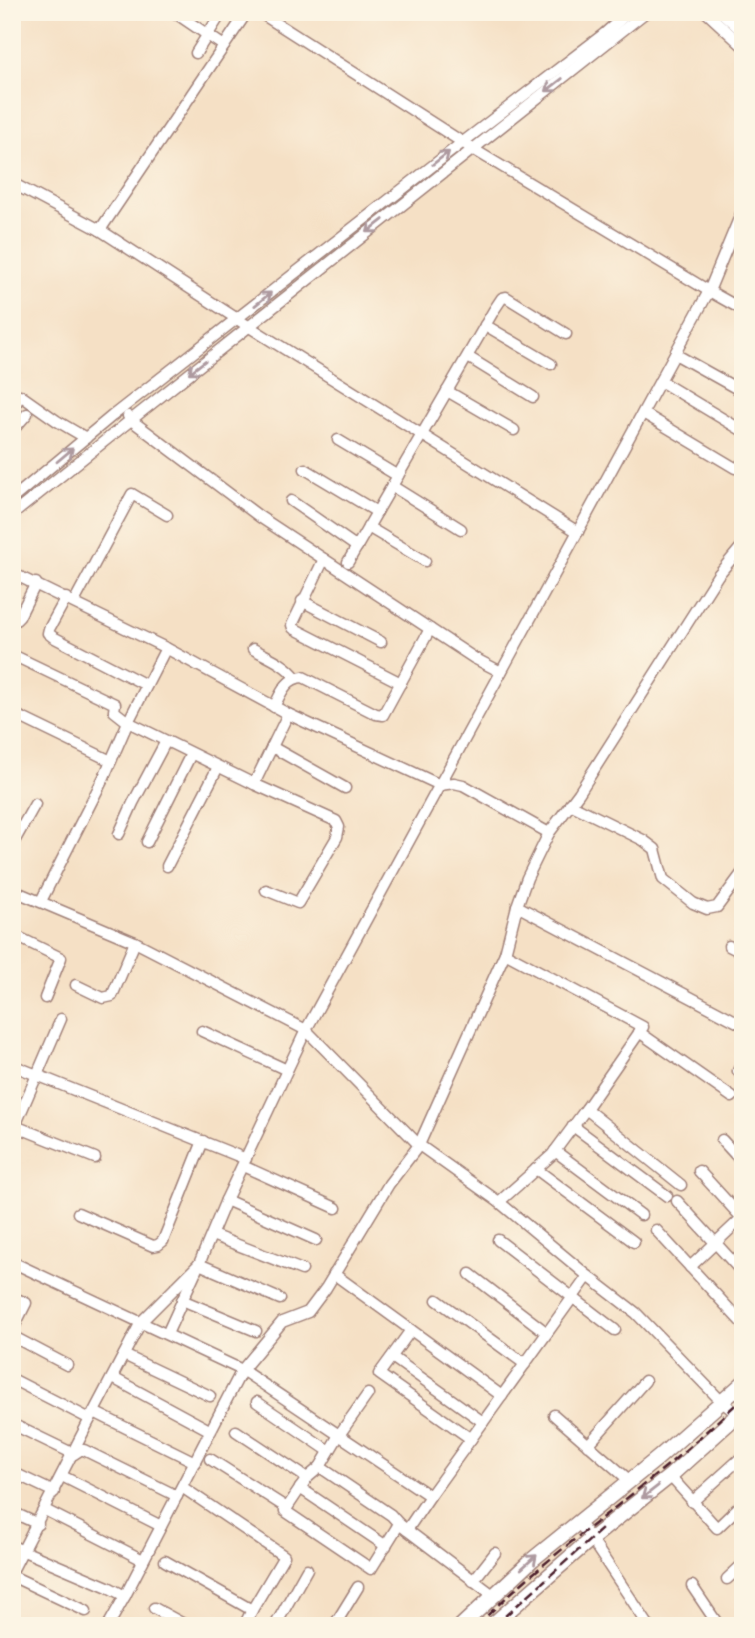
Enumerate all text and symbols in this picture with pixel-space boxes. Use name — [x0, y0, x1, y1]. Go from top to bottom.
one-way arrow — [545, 78, 564, 93]
one-way arrow — [432, 151, 450, 166]
one-way arrow — [367, 219, 385, 234]
one-way arrow — [253, 291, 271, 307]
one-way arrow — [188, 360, 206, 375]
one-way arrow — [55, 447, 73, 463]
one-way arrow — [641, 1485, 660, 1500]
one-way arrow — [520, 1554, 538, 1570]

